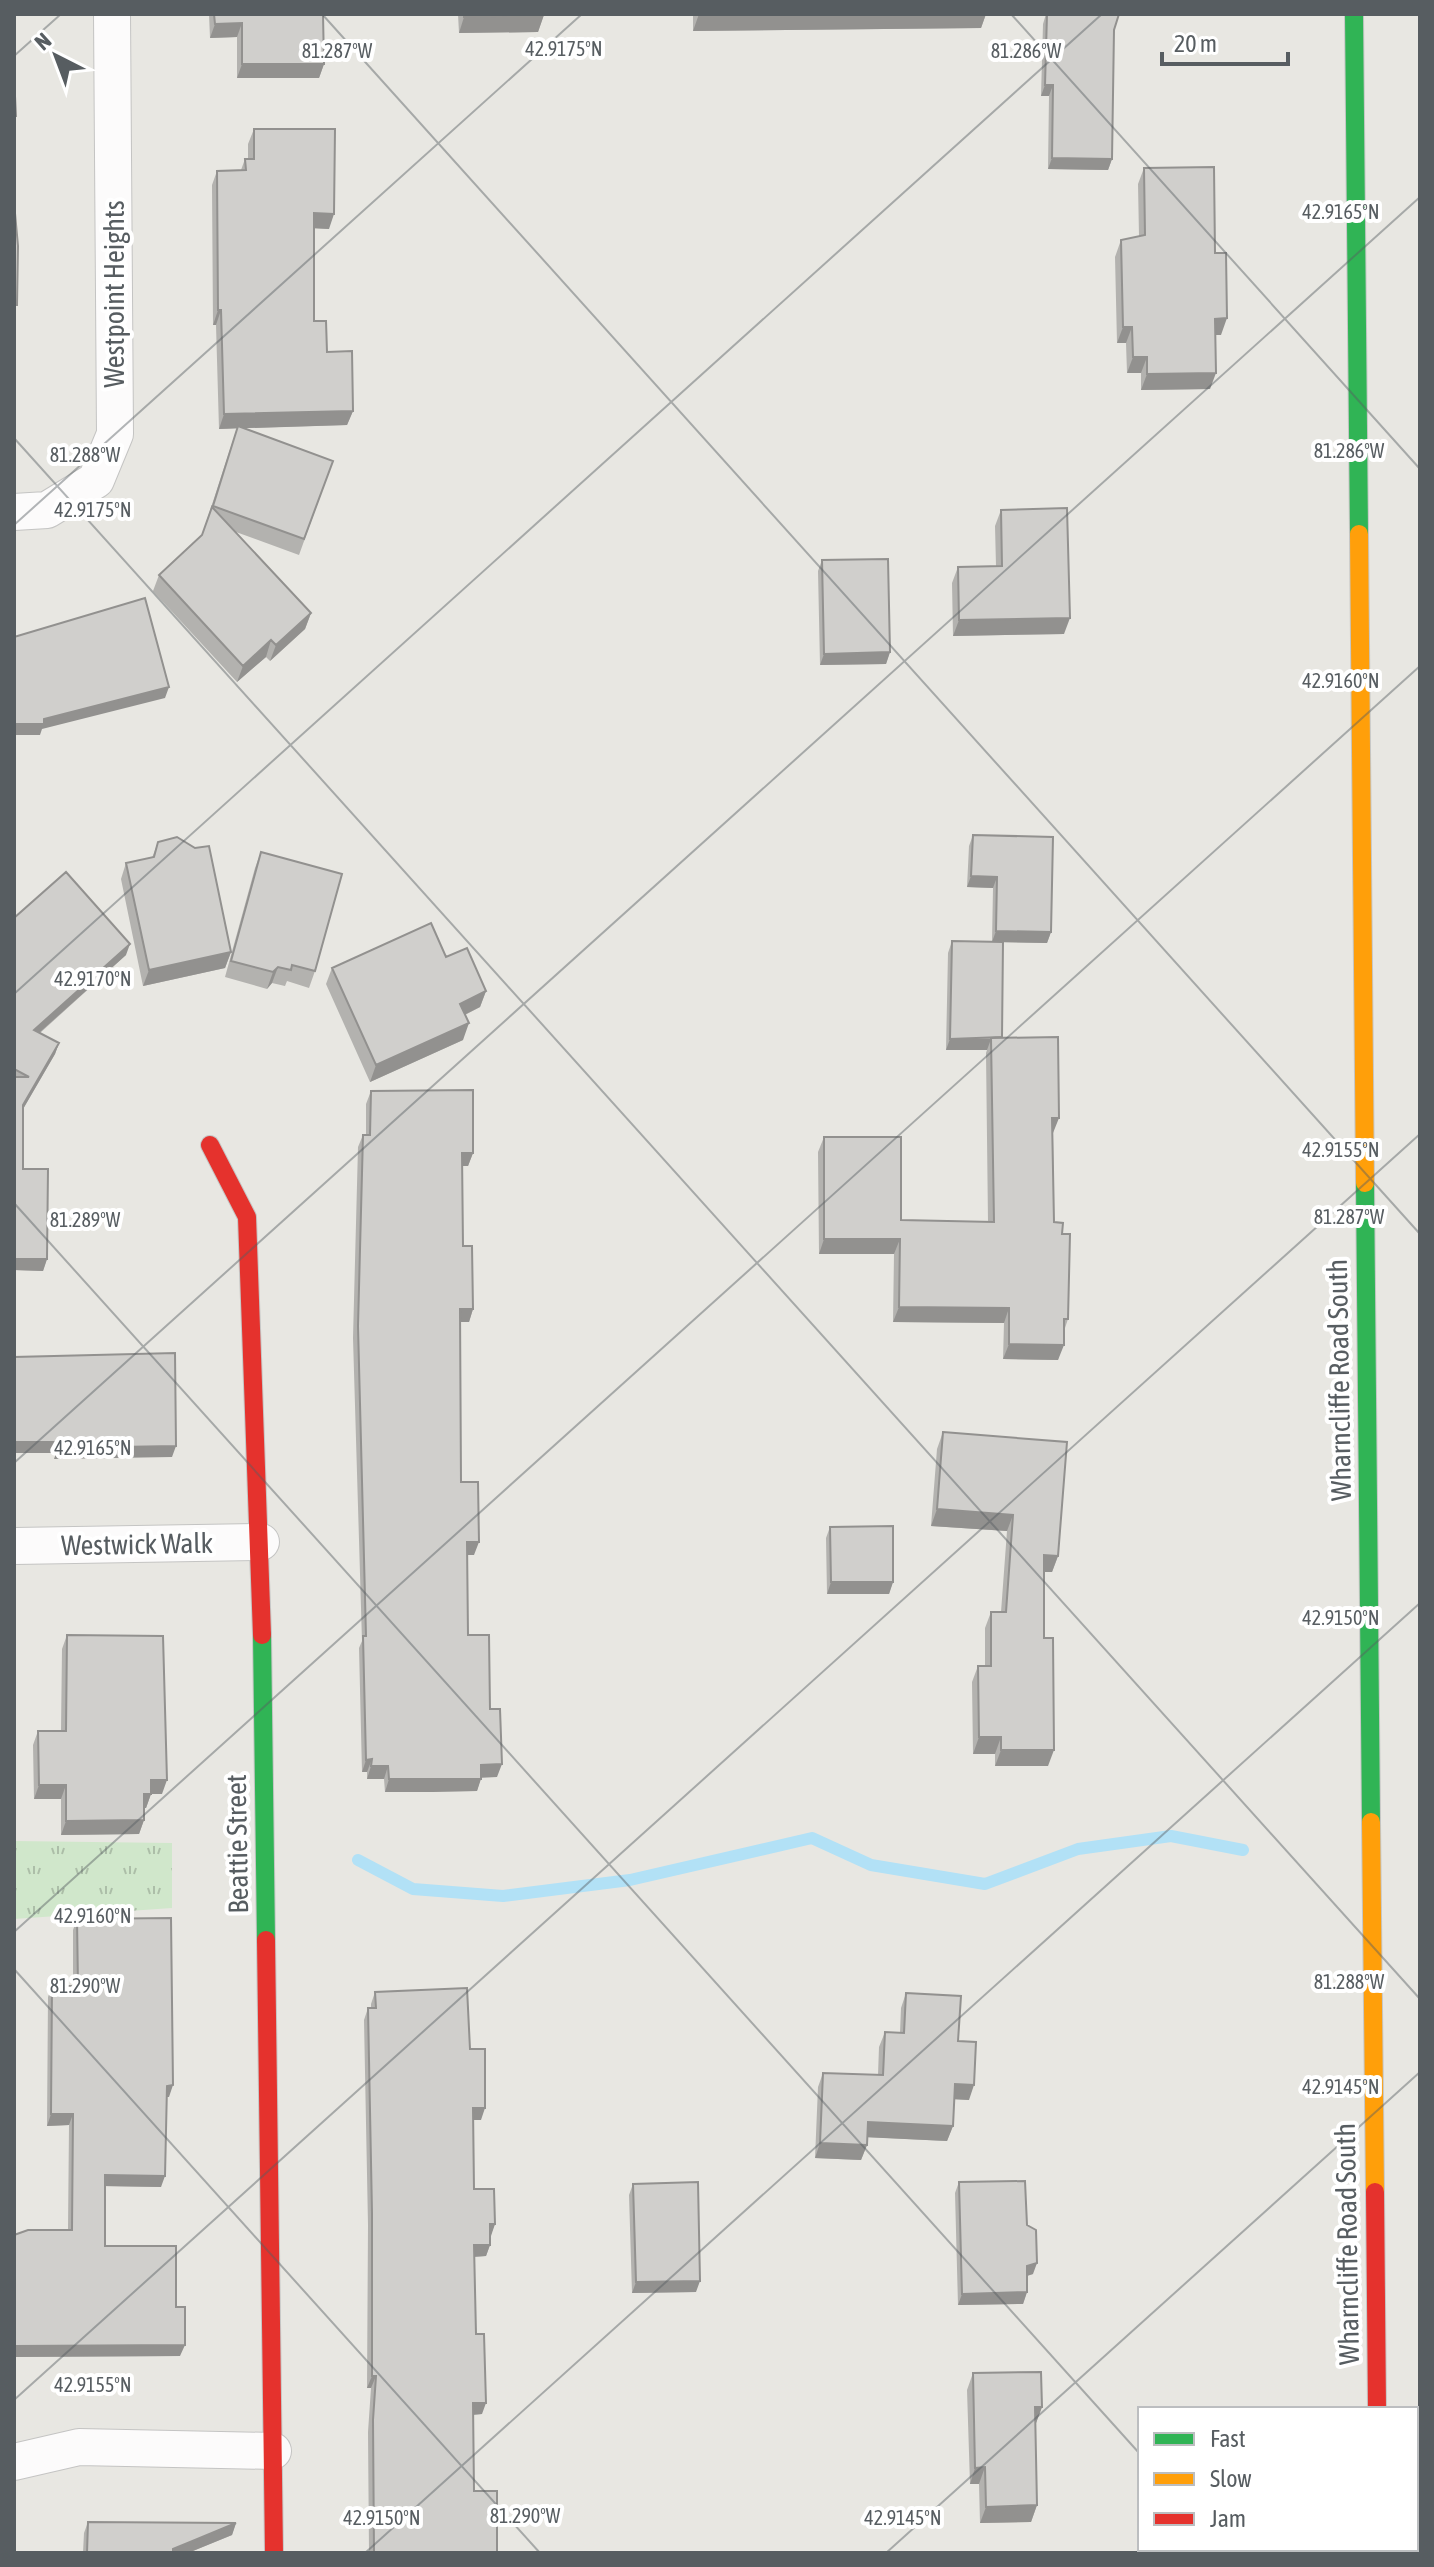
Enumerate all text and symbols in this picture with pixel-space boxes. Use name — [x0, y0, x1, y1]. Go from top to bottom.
north arrow — [16, 16, 96, 96]
scale bar — [1162, 16, 1288, 66]
text: N — [29, 27, 56, 55]
text: 20 m — [1174, 30, 1217, 57]
text: 42.9175°N — [525, 37, 603, 60]
text: 81.287°W — [302, 39, 373, 62]
text: 81.286°W — [991, 39, 1062, 62]
street label: Westpoint Heights — [98, 200, 130, 388]
text: 42.9165°N — [1302, 200, 1380, 223]
text: 81.286°W — [1314, 439, 1385, 462]
text: 81.288°W — [50, 443, 121, 466]
text: 42.9175°N — [54, 498, 132, 521]
text: 42.9160°N — [1302, 669, 1380, 692]
text: 42.9170°N — [54, 967, 132, 990]
text: 42.9155°N — [1302, 1138, 1380, 1161]
text: 81.287°W — [1314, 1205, 1385, 1228]
text: 81.289°W — [50, 1208, 121, 1231]
street label: Wharncliffe Road South — [1321, 1259, 1357, 1501]
text: 42.9165°N — [54, 1436, 132, 1459]
street label: Westwick Walk — [61, 1527, 213, 1561]
text: 42.9150°N — [1302, 1606, 1380, 1629]
street label: Beattie Street — [220, 1774, 254, 1914]
text: 42.9160°N — [54, 1904, 132, 1927]
text: 81.288°W — [1314, 1970, 1385, 1993]
text: 81.290°W — [50, 1974, 121, 1997]
text: 42.9145°N — [1302, 2075, 1380, 2098]
street label: Wharncliffe Road South — [1329, 2123, 1365, 2365]
text: 42.9155°N — [54, 2373, 132, 2396]
legend — [1138, 2407, 1418, 2551]
text: Fast — [1210, 2425, 1246, 2452]
text: Slow — [1210, 2465, 1252, 2492]
text: 81.290°W — [490, 2504, 561, 2527]
text: Jam — [1210, 2505, 1246, 2532]
text: 42.9150°N — [343, 2506, 421, 2529]
text: 42.9145°N — [864, 2506, 942, 2529]

